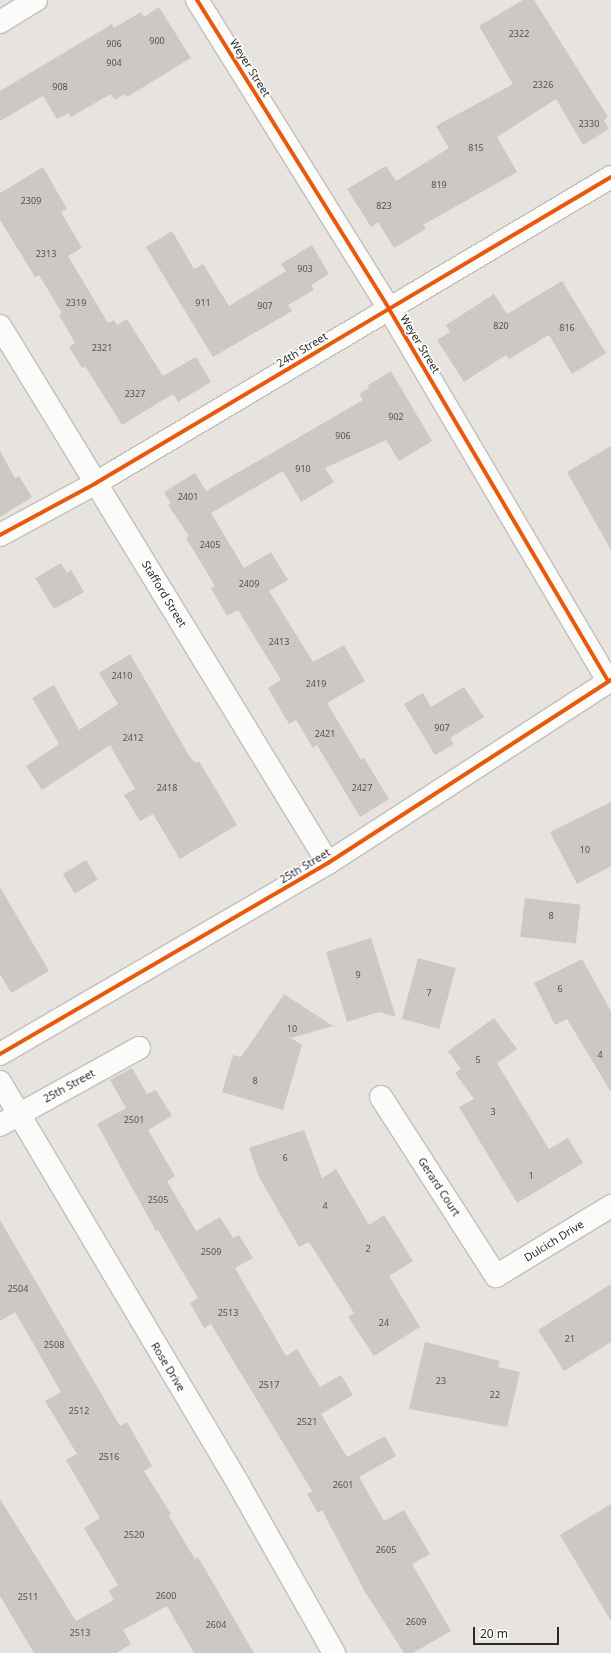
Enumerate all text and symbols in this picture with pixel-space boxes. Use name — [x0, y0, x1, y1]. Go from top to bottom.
house number: 2322 — [509, 29, 529, 39]
house number: 900 — [149, 36, 165, 46]
street label: Weyer Street — [227, 37, 273, 99]
house number: 906 — [106, 39, 122, 49]
house number: 904 — [106, 58, 122, 68]
house number: 2326 — [533, 80, 553, 90]
house number: 908 — [52, 82, 68, 92]
house number: 2330 — [579, 119, 599, 129]
house number: 815 — [468, 143, 484, 153]
house number: 819 — [431, 180, 447, 190]
house number: 2309 — [21, 196, 41, 206]
house number: 823 — [376, 201, 392, 211]
house number: 2313 — [36, 249, 56, 259]
house number: 903 — [297, 264, 313, 274]
house number: 2319 — [66, 298, 86, 308]
house number: 911 — [195, 298, 211, 308]
house number: 907 — [257, 301, 273, 311]
street label: Weyer Street — [397, 312, 443, 376]
house number: 820 — [493, 321, 509, 331]
house number: 816 — [559, 323, 575, 333]
street label: 24th Street — [274, 330, 330, 370]
house number: 2321 — [92, 343, 112, 353]
house number: 2327 — [125, 389, 145, 399]
house number: 902 — [388, 412, 404, 422]
house number: 906 — [335, 431, 351, 441]
house number: 910 — [295, 464, 311, 474]
house number: 2401 — [178, 492, 198, 502]
house number: 2405 — [200, 540, 220, 550]
street label: Stafford Street — [139, 558, 189, 630]
house number: 2409 — [239, 579, 259, 589]
house number: 2413 — [269, 637, 289, 647]
house number: 2410 — [112, 671, 132, 681]
house number: 2419 — [306, 679, 326, 689]
house number: 907 — [434, 723, 450, 733]
house number: 2421 — [315, 729, 335, 739]
house number: 2412 — [123, 733, 143, 743]
house number: 2418 — [157, 783, 177, 793]
house number: 2427 — [352, 783, 372, 793]
house number: 10 — [580, 845, 590, 855]
street label: 25th Street — [277, 846, 333, 886]
house number: 8 — [548, 911, 554, 921]
house number: 9 — [355, 970, 361, 980]
house number: 6 — [557, 984, 563, 994]
house number: 7 — [426, 988, 432, 998]
house number: 10 — [287, 1024, 297, 1034]
house number: 4 — [597, 1050, 603, 1060]
house number: 5 — [475, 1055, 481, 1065]
street label: 25th Street — [41, 1066, 97, 1106]
house number: 8 — [252, 1076, 258, 1086]
house number: 3 — [490, 1107, 496, 1117]
house number: 2501 — [124, 1115, 144, 1125]
house number: 6 — [282, 1153, 288, 1163]
street label: Gerard Court — [415, 1155, 463, 1219]
house number: 1 — [528, 1171, 534, 1181]
house number: 2505 — [148, 1195, 168, 1205]
house number: 4 — [322, 1201, 328, 1211]
street label: Dulcich Drive — [522, 1217, 586, 1265]
house number: 2 — [365, 1244, 371, 1254]
house number: 2509 — [201, 1247, 221, 1257]
house number: 2504 — [8, 1284, 28, 1294]
house number: 2513 — [218, 1308, 238, 1318]
house number: 24 — [379, 1318, 389, 1328]
house number: 21 — [565, 1334, 575, 1344]
house number: 2508 — [44, 1340, 64, 1350]
street label: Rose Drive — [148, 1340, 188, 1394]
house number: 23 — [436, 1376, 446, 1386]
house number: 2517 — [259, 1380, 279, 1390]
house number: 22 — [490, 1390, 500, 1400]
house number: 2512 — [69, 1406, 89, 1416]
house number: 2521 — [297, 1417, 317, 1427]
house number: 2516 — [99, 1452, 119, 1462]
house number: 2601 — [333, 1480, 353, 1490]
house number: 2520 — [124, 1530, 144, 1540]
house number: 2605 — [376, 1545, 396, 1555]
house number: 2600 — [156, 1591, 176, 1601]
house number: 2511 — [18, 1592, 38, 1602]
house number: 2609 — [406, 1617, 426, 1627]
scale bar — [475, 1619, 561, 1645]
house number: 2604 — [206, 1620, 226, 1630]
text: 20 m — [480, 1625, 508, 1642]
house number: 2513 — [70, 1628, 90, 1638]

